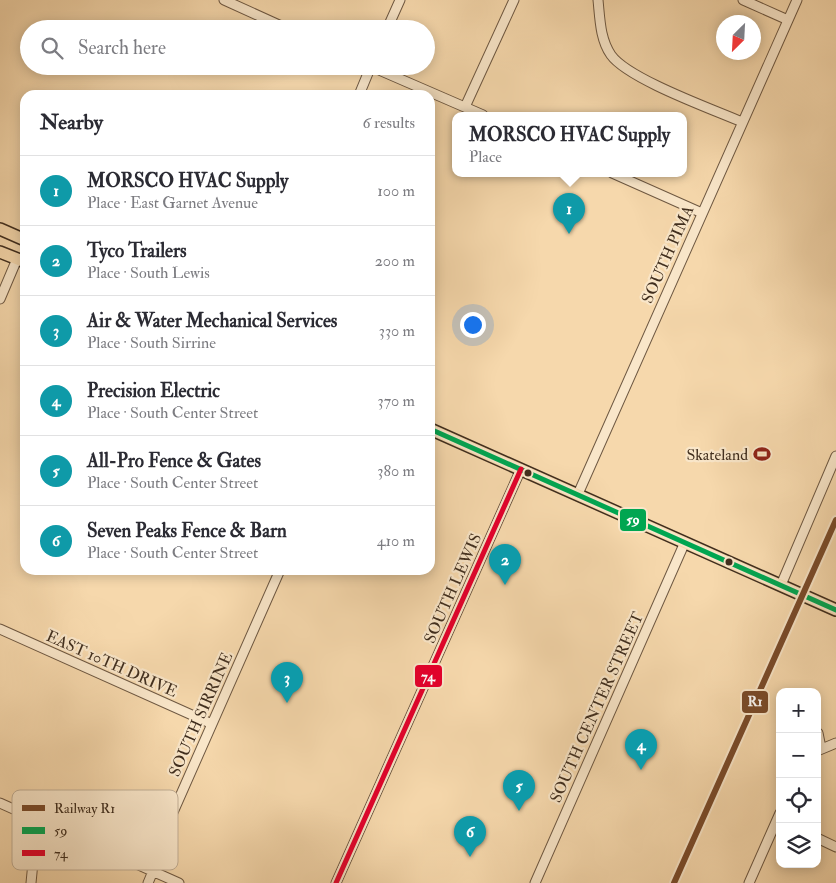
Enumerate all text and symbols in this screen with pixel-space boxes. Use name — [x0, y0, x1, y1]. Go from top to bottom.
north arrow — [716, 15, 761, 60]
search box — [20, 20, 435, 75]
icon: search — [38, 34, 66, 62]
text: Search here — [78, 36, 166, 60]
text: Nearby — [40, 109, 103, 136]
popup — [452, 112, 687, 177]
text: 6 results — [363, 113, 415, 133]
text: MORSCO HVAC Supply — [469, 123, 670, 147]
text: Place — [469, 147, 502, 167]
text: MORSCO HVAC Supply — [87, 169, 288, 193]
text: 1 — [53, 181, 59, 201]
text: 100 m — [377, 181, 415, 201]
text: Place · East Garnet Avenue — [87, 193, 258, 213]
pin: 1 — [553, 193, 585, 234]
street label: SOUTH PIMA — [637, 202, 698, 306]
text: Tyco Trailers — [87, 239, 187, 263]
text: 2 — [52, 251, 60, 271]
text: 200 m — [375, 251, 415, 271]
text: Place · South Lewis — [87, 263, 210, 283]
text: Air & Water Mechanical Services — [87, 309, 337, 333]
your location — [460, 312, 486, 338]
text: 3 — [53, 321, 59, 341]
text: 330 m — [379, 321, 415, 341]
text: Place · South Sirrine — [87, 333, 216, 353]
text: Precision Electric — [87, 379, 220, 403]
text: 4 — [52, 391, 60, 411]
text: 370 m — [378, 391, 415, 411]
text: Place · South Center Street — [87, 403, 258, 423]
sports icon: Skateland — [752, 444, 772, 464]
place label: Skateland — [686, 445, 748, 465]
text: All-Pro Fence & Gates — [87, 449, 261, 473]
text: 5 — [52, 461, 60, 481]
text: 380 m — [377, 461, 415, 481]
unlabelled marker — [523, 468, 533, 478]
text: Place · South Center Street — [87, 473, 258, 493]
line badge: 59 — [619, 508, 647, 532]
text: 59 — [626, 511, 640, 528]
text: Seven Peaks Fence & Barn — [87, 519, 287, 543]
street label: SOUTH LEWIS — [420, 530, 486, 646]
text: 6 — [52, 531, 60, 551]
text: 410 m — [377, 531, 415, 551]
text: Place · South Center Street — [87, 543, 258, 563]
pin: 2 — [489, 544, 521, 585]
unlabelled marker — [724, 557, 734, 567]
street label: SOUTH CENTER STREET — [546, 609, 648, 806]
street label: EAST 10TH DRIVE — [43, 626, 180, 702]
street label: SOUTH SIRRINE — [164, 649, 237, 780]
pin: 3 — [271, 662, 303, 703]
line badge: 74 — [414, 664, 443, 688]
text: 74 — [421, 668, 436, 685]
map controls — [776, 688, 821, 868]
button: + — [776, 688, 821, 733]
line badge: R1 — [741, 690, 769, 714]
text: R1 — [747, 693, 763, 710]
pin: 4 — [625, 729, 657, 770]
button: − — [776, 733, 821, 778]
pin: 5 — [503, 770, 535, 811]
button: locate — [776, 778, 821, 823]
legend — [12, 790, 178, 870]
text: Railway R1 — [54, 800, 115, 818]
pin: 6 — [454, 816, 486, 857]
text: 59 — [54, 822, 67, 839]
button: layers — [776, 823, 821, 868]
text: 74 — [54, 845, 69, 862]

